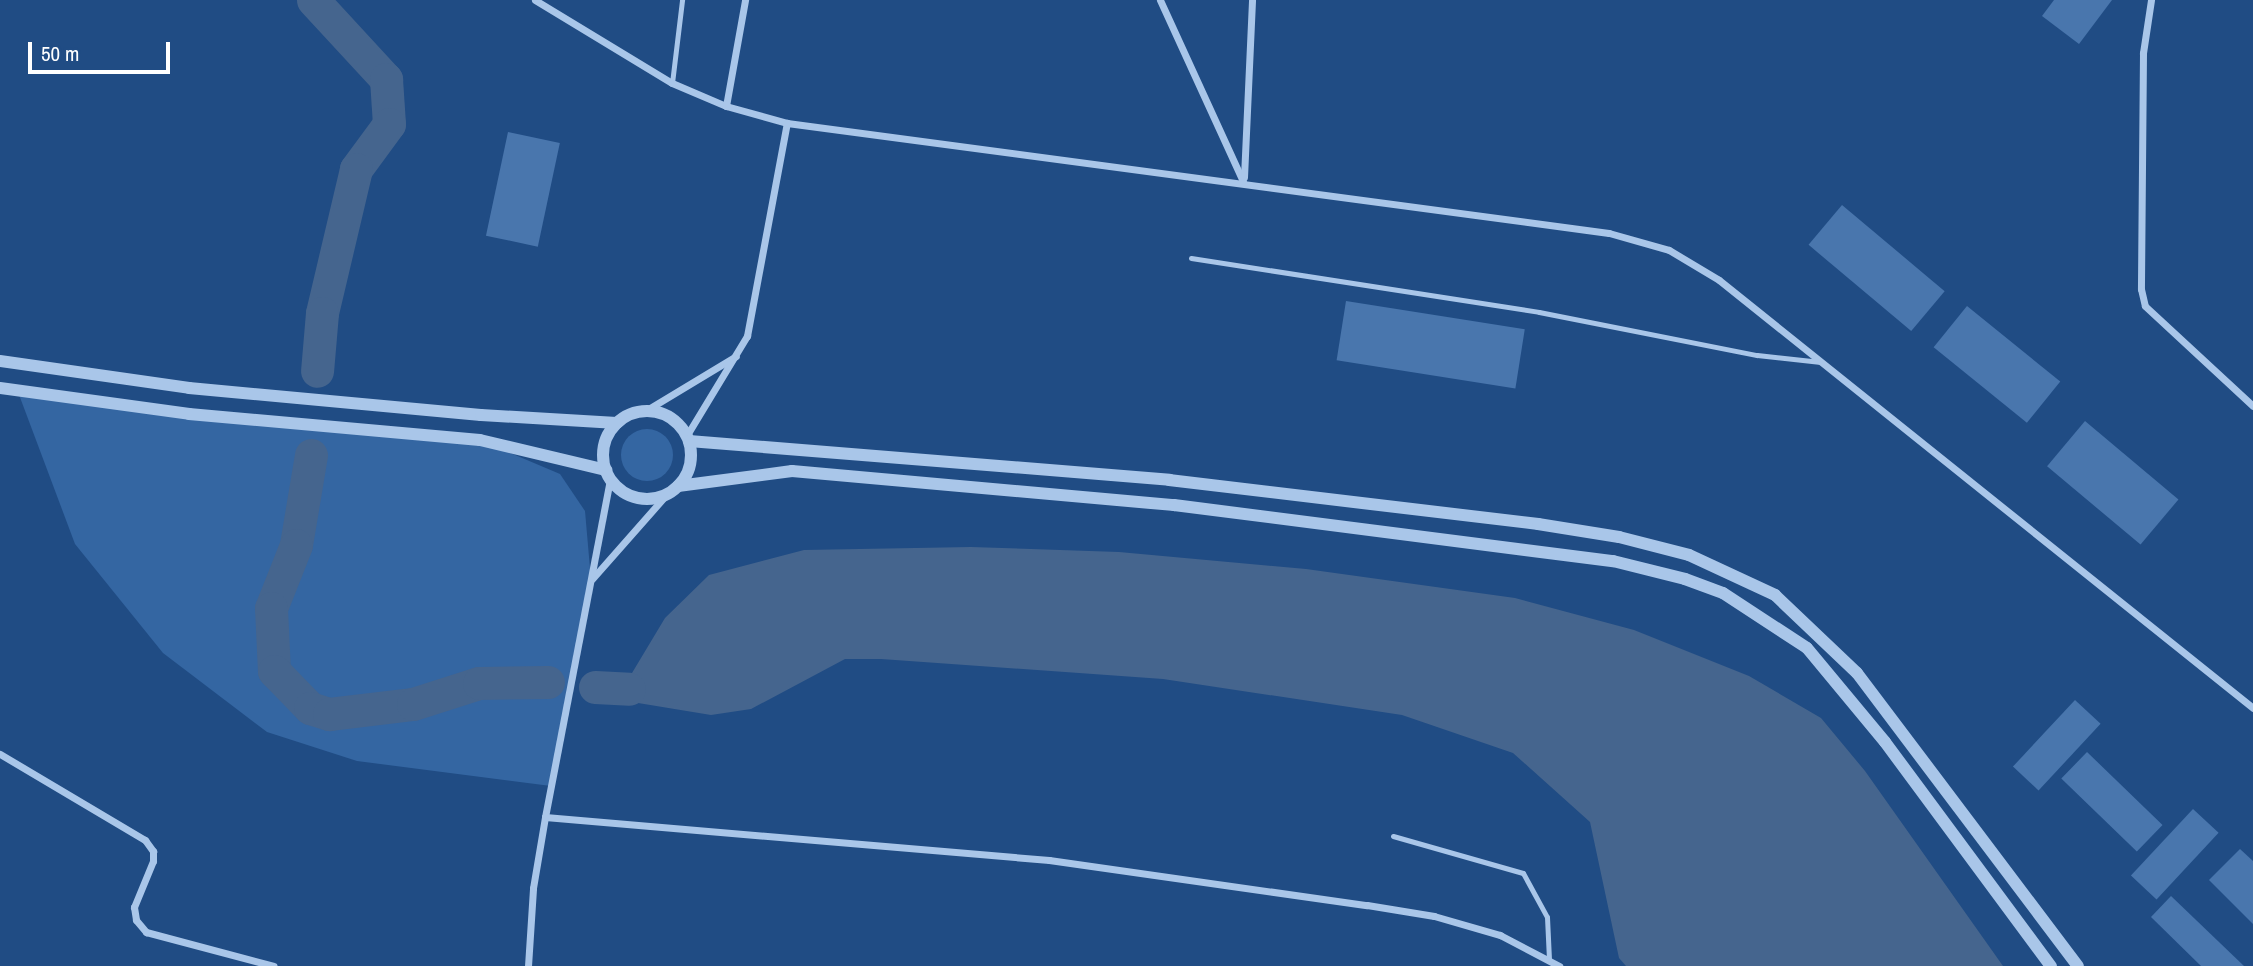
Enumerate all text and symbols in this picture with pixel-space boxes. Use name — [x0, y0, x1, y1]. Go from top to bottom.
scale bar — [32, 28, 173, 72]
text: 50 m — [41, 39, 79, 68]

